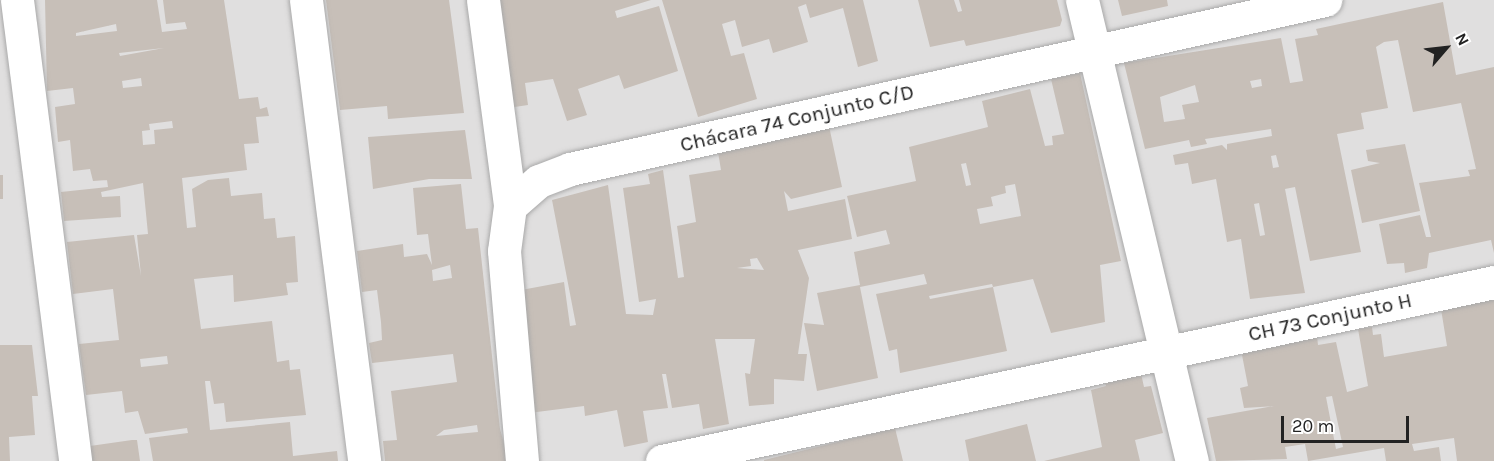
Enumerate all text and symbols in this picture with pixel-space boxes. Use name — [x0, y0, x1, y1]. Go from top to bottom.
north arrow — [1416, 18, 1476, 78]
text: N — [1451, 30, 1473, 49]
street label: Chácara 74 Conjunto C/D — [678, 79, 916, 157]
street label: CH 73 Conjunto H — [1246, 287, 1414, 347]
scale bar — [1284, 404, 1412, 442]
text: 20 m — [1292, 415, 1334, 437]

